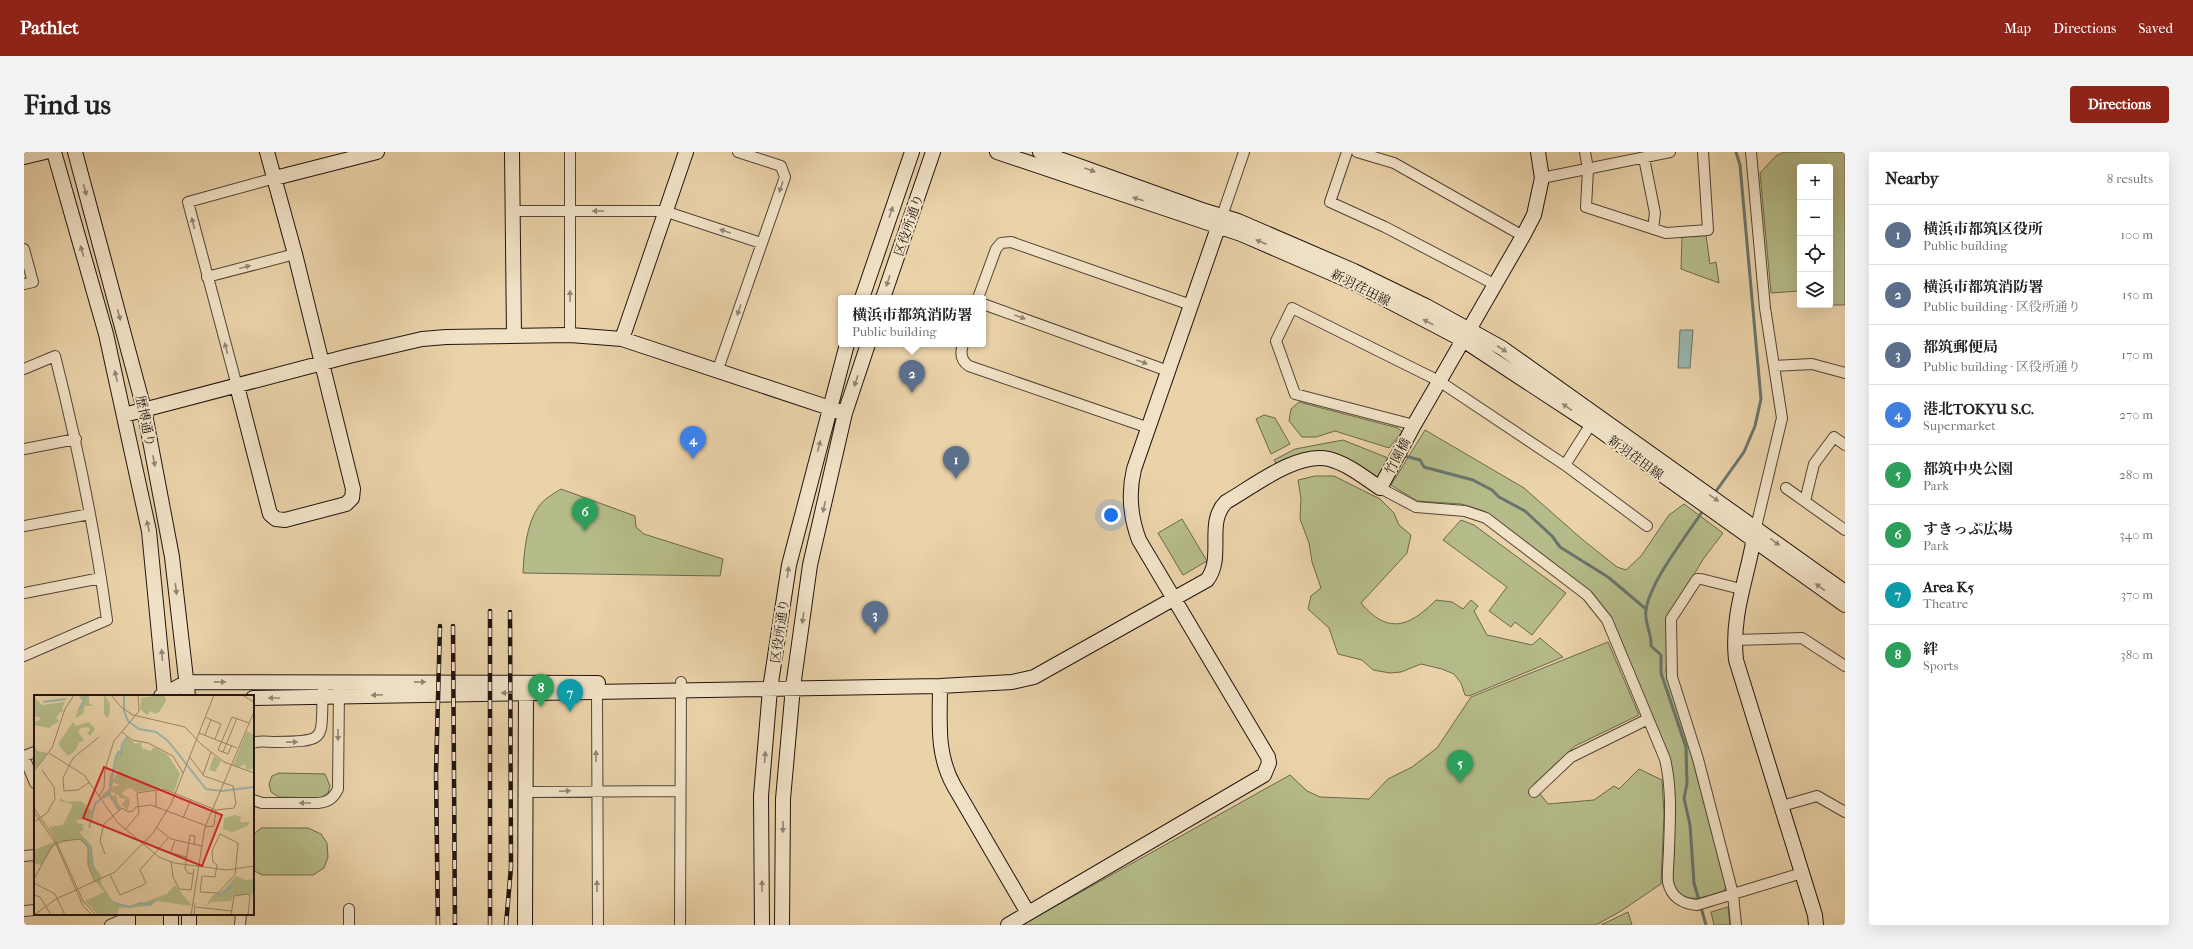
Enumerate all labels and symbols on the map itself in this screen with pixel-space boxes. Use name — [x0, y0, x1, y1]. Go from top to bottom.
one-way arrow — [1084, 167, 1096, 173]
one-way arrow — [778, 181, 784, 193]
one-way arrow — [82, 184, 88, 196]
street label: 区役所通り — [891, 192, 926, 258]
one-way arrow — [1132, 195, 1144, 201]
one-way arrow — [889, 206, 895, 218]
one-way arrow — [591, 208, 604, 214]
one-way arrow — [190, 216, 196, 229]
one-way arrow — [718, 227, 730, 233]
one-way arrow — [1254, 239, 1266, 245]
one-way arrow — [79, 245, 85, 257]
one-way arrow — [239, 264, 251, 270]
street label: 新羽荏田線 — [1328, 266, 1393, 309]
one-way arrow — [885, 276, 891, 288]
one-way arrow — [567, 289, 573, 302]
one-way arrow — [735, 304, 741, 316]
one-way arrow — [116, 309, 122, 321]
one-way arrow — [1014, 315, 1026, 321]
one-way arrow — [1423, 319, 1434, 325]
one-way arrow — [223, 342, 229, 354]
one-way arrow — [1497, 345, 1507, 353]
one-way arrow — [1136, 359, 1148, 365]
pin: 2 — [899, 360, 925, 393]
one-way arrow — [112, 370, 118, 383]
one-way arrow — [852, 375, 858, 387]
street label: 歴博通り — [133, 394, 158, 448]
one-way arrow — [1561, 403, 1572, 411]
pin: 4 — [680, 426, 706, 459]
street label: 新羽荏田線 — [1605, 432, 1666, 483]
street label: 竹園橋 — [1382, 435, 1413, 477]
one-way arrow — [816, 439, 822, 451]
pin: 1 — [943, 446, 969, 479]
one-way arrow — [152, 455, 158, 467]
one-way arrow — [1709, 494, 1719, 502]
pin: 6 — [572, 498, 598, 531]
one-way arrow — [820, 501, 826, 513]
your location — [1101, 505, 1121, 525]
one-way arrow — [144, 520, 150, 532]
one-way arrow — [1770, 538, 1781, 546]
one-way arrow — [785, 566, 791, 578]
one-way arrow — [173, 583, 179, 595]
one-way arrow — [1815, 583, 1825, 591]
street label: 区役所通り — [768, 598, 791, 664]
pin: 3 — [862, 601, 888, 634]
one-way arrow — [800, 612, 806, 624]
one-way arrow — [158, 649, 165, 661]
pin: 8 — [528, 674, 554, 707]
one-way arrow — [414, 678, 426, 685]
one-way arrow — [214, 679, 227, 685]
pin: 7 — [557, 679, 583, 712]
one-way arrow — [500, 690, 513, 696]
one-way arrow — [370, 692, 383, 698]
inset map — [34, 695, 254, 915]
one-way arrow — [267, 695, 280, 701]
one-way arrow — [335, 729, 341, 742]
one-way arrow — [286, 739, 299, 745]
one-way arrow — [593, 749, 599, 762]
pin: 5 — [1447, 750, 1473, 783]
one-way arrow — [761, 751, 768, 763]
one-way arrow — [559, 788, 572, 794]
one-way arrow — [298, 800, 311, 806]
one-way arrow — [780, 821, 786, 834]
one-way arrow — [594, 879, 600, 892]
one-way arrow — [759, 879, 765, 892]

